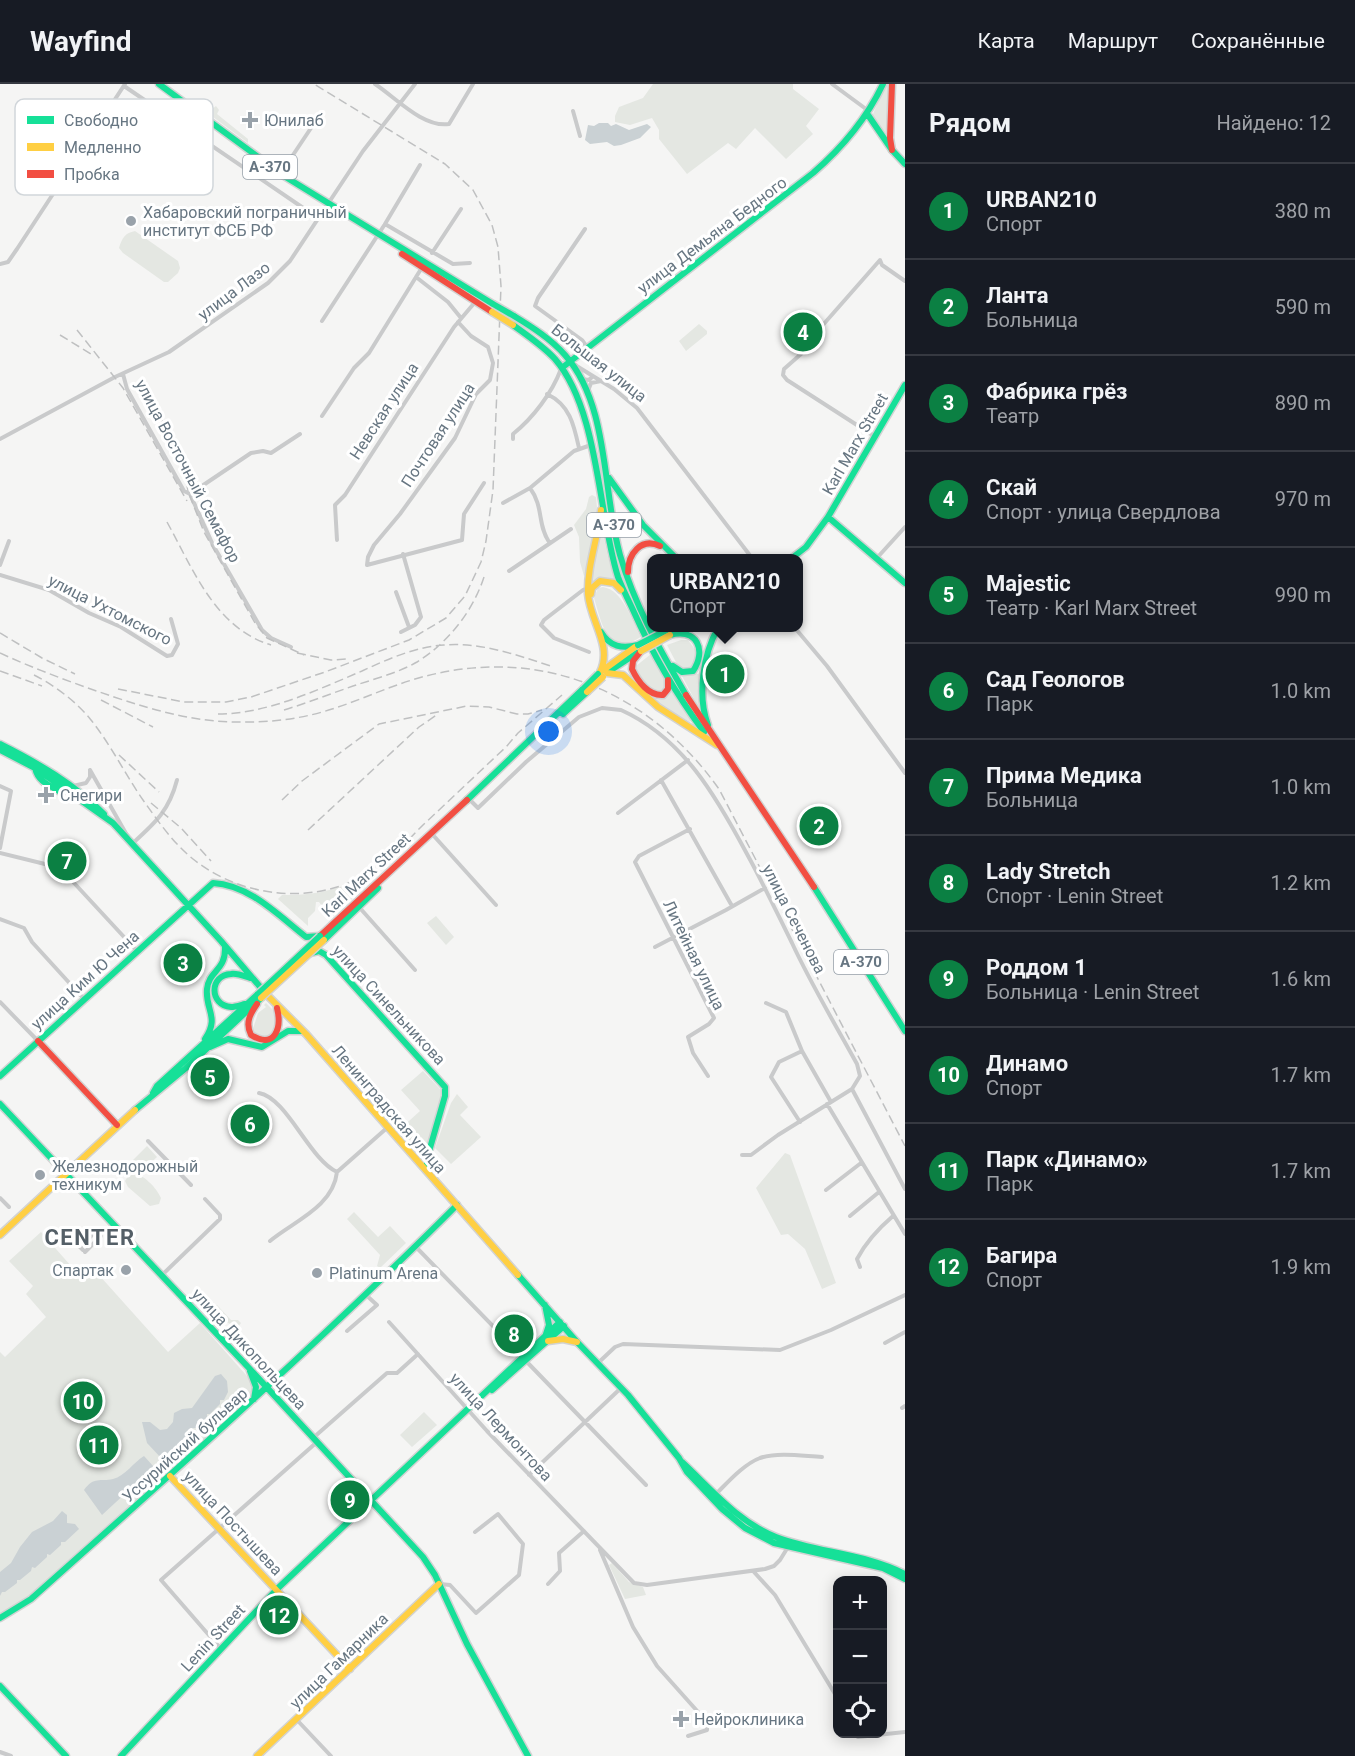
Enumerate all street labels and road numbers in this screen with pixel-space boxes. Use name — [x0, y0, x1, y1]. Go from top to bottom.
road number: А-370 — [243, 155, 297, 179]
street label: улица Демьяна Бедного — [634, 173, 790, 297]
street label: улица Лазо — [194, 258, 274, 324]
street label: Большая улица — [548, 320, 650, 406]
street label: Невская улица — [346, 359, 422, 463]
street label: улица Восточный Семафор — [132, 376, 244, 566]
street label: Почтовая улица — [397, 379, 479, 491]
street label: Karl Marx Street — [818, 390, 892, 498]
road number: А-370 — [587, 513, 641, 537]
street label: улица Ухтомского — [45, 571, 175, 649]
street label: Karl Marx Street — [318, 829, 414, 921]
street label: улица Сеченова — [758, 861, 830, 977]
street label: Литейная улица — [659, 897, 729, 1013]
street label: улица Ким Ю Чена — [27, 927, 143, 1033]
street label: улица Синельникова — [328, 941, 450, 1069]
road number: А-370 — [834, 950, 888, 974]
street label: Ленинградская улица — [328, 1041, 450, 1177]
street label: улица Дикопольцева — [188, 1284, 310, 1414]
street label: улица Лермонтова — [446, 1369, 556, 1485]
street label: Уссурийский бульвар — [119, 1384, 251, 1506]
street label: улица Постышева — [180, 1467, 286, 1579]
street label: Lenin Street — [177, 1600, 249, 1676]
street label: улица Гамарника — [286, 1609, 392, 1713]

